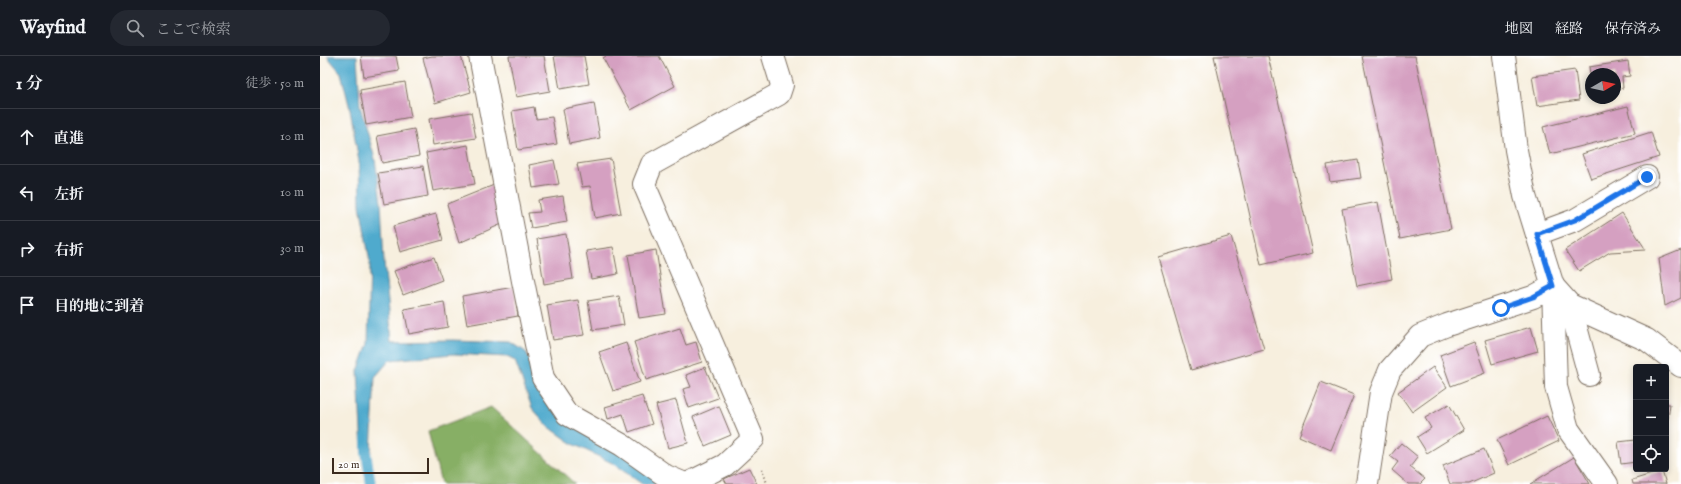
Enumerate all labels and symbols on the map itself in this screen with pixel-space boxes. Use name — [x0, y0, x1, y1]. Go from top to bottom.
north arrow — [1585, 68, 1621, 104]
route end — [1638, 168, 1656, 186]
route start — [1492, 299, 1510, 317]
scale bar — [332, 456, 429, 475]

